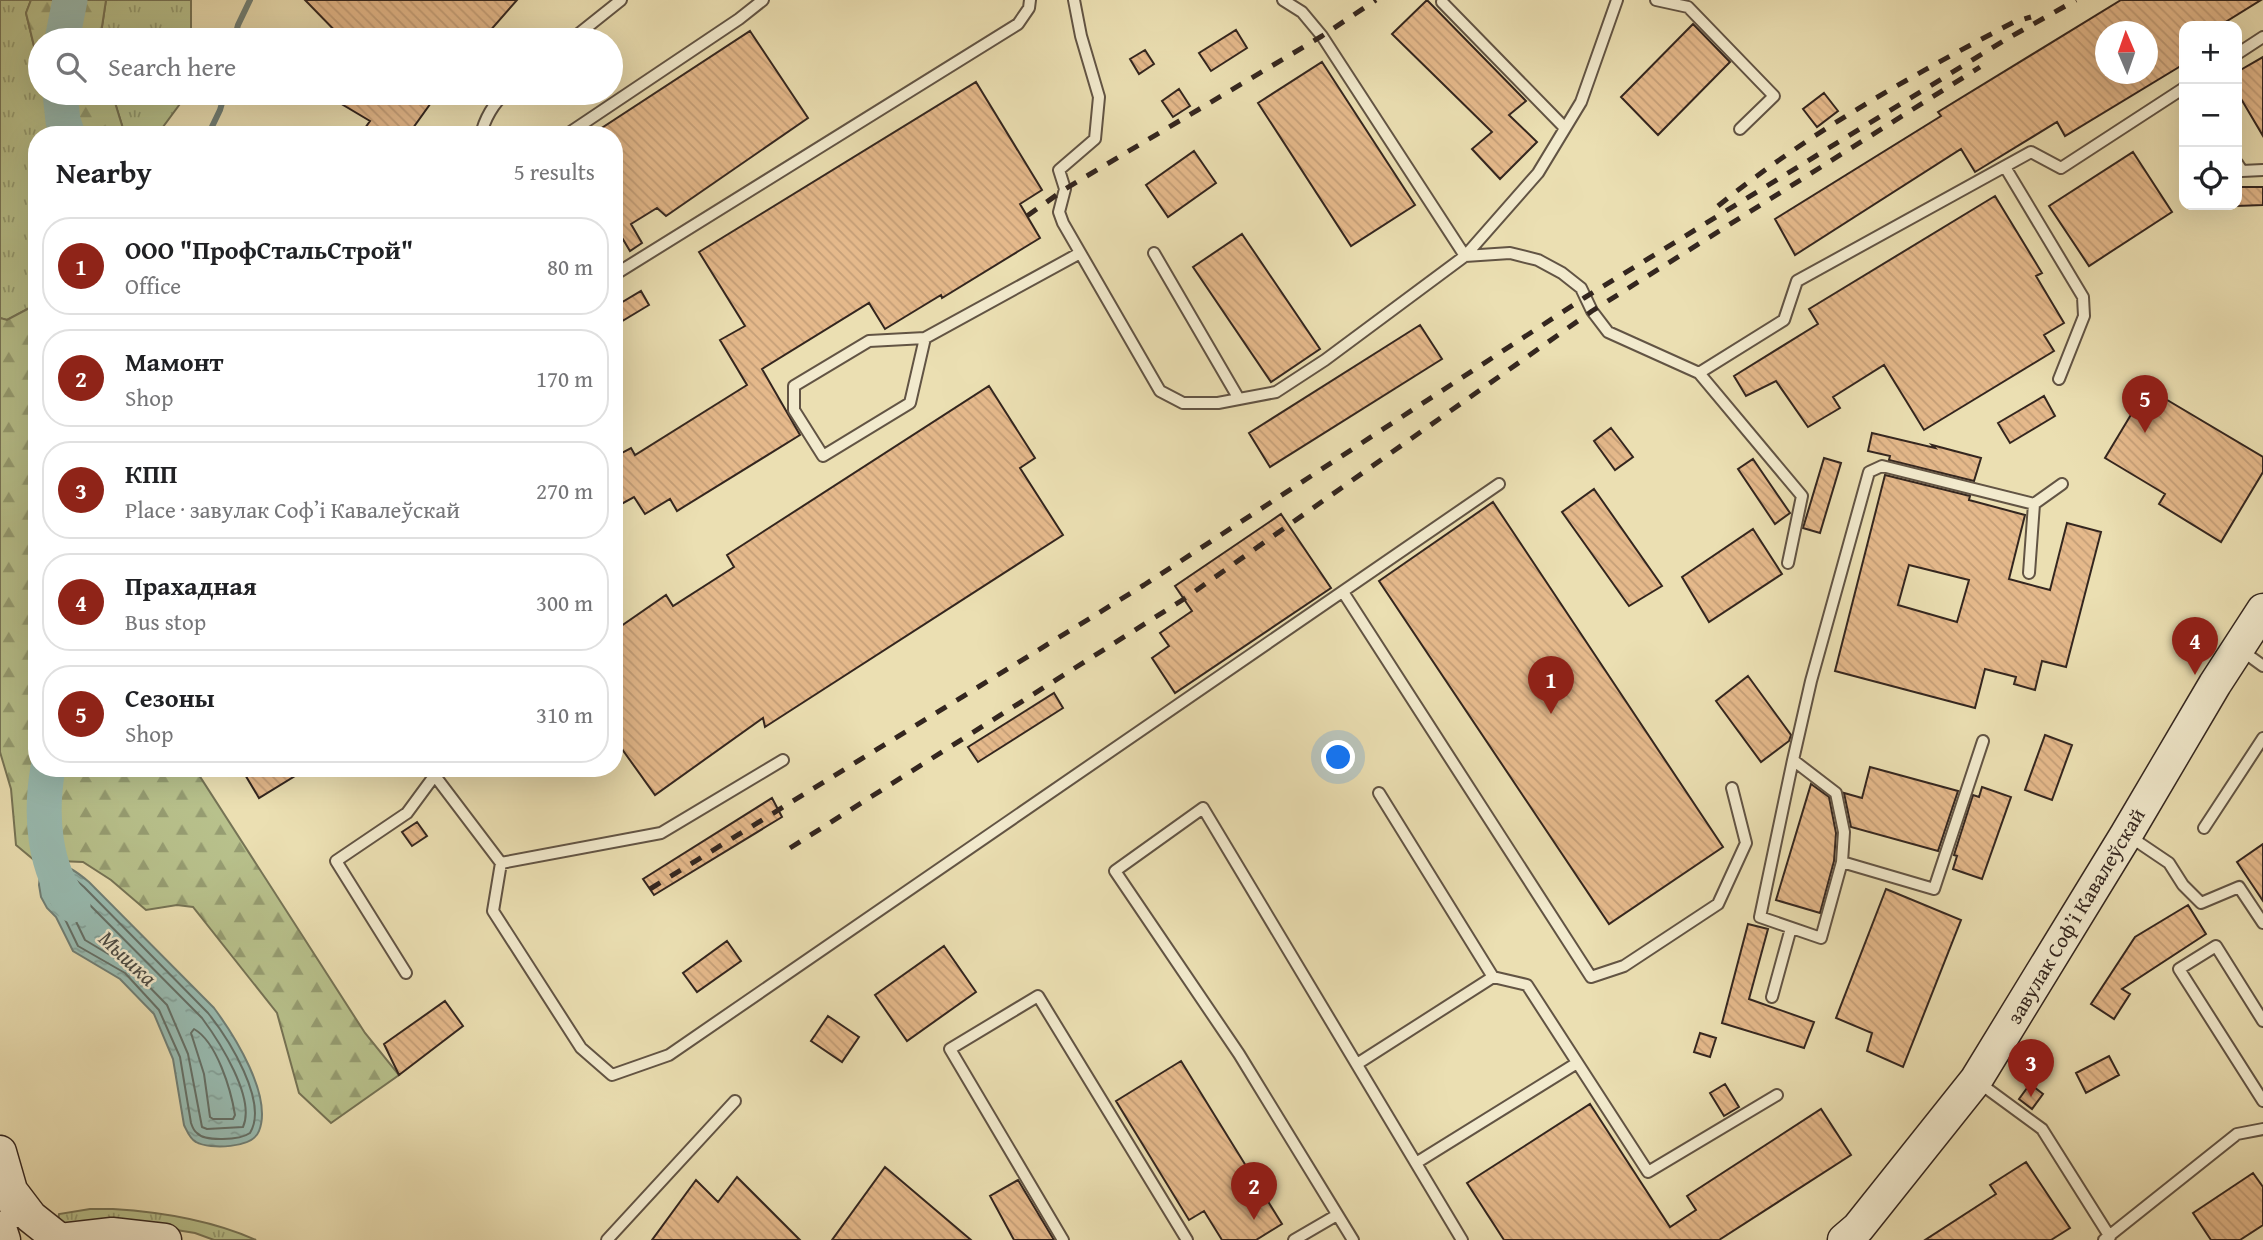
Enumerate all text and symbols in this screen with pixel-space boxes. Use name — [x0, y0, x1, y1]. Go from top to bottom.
north arrow — [2095, 21, 2158, 84]
map controls — [2179, 21, 2242, 210]
button: + — [2179, 21, 2242, 84]
search box — [28, 28, 623, 105]
text: Search here — [108, 47, 236, 86]
icon: search — [52, 48, 90, 86]
button: − — [2179, 84, 2242, 147]
button: locate — [2179, 147, 2242, 210]
text: Nearby — [56, 150, 152, 194]
text: 5 results — [514, 155, 595, 188]
text: ООО "ПрофСтальСтрой" — [125, 230, 413, 269]
text: 1 — [75, 250, 87, 283]
text: 80 m — [547, 250, 593, 283]
text: Office — [125, 269, 181, 302]
text: Мамонт — [125, 342, 223, 381]
text: 2 — [75, 362, 87, 395]
text: 170 m — [536, 362, 593, 395]
pin: 5 — [2122, 375, 2168, 433]
text: Shop — [125, 381, 173, 414]
text: КПП — [125, 454, 177, 493]
text: 3 — [75, 474, 87, 507]
text: 270 m — [536, 474, 593, 507]
text: Place · завулак Софʼі Кавалеўскай — [125, 493, 460, 526]
text: Прахадная — [125, 566, 257, 605]
text: 4 — [75, 586, 87, 619]
text: 300 m — [536, 586, 593, 619]
text: Bus stop — [125, 605, 206, 638]
pin: 4 — [2172, 617, 2218, 675]
pin: 1 — [1528, 656, 1574, 714]
text: Сезоны — [125, 678, 215, 717]
text: 5 — [75, 698, 87, 731]
text: 310 m — [536, 698, 593, 731]
text: Shop — [125, 717, 173, 750]
your location — [1321, 740, 1355, 774]
street label: завулак Софʼі Кавалеўскай — [1999, 802, 2152, 1030]
water label: Мышка — [92, 922, 165, 994]
pin: 3 — [2008, 1039, 2054, 1097]
pin: 2 — [1231, 1162, 1277, 1220]

